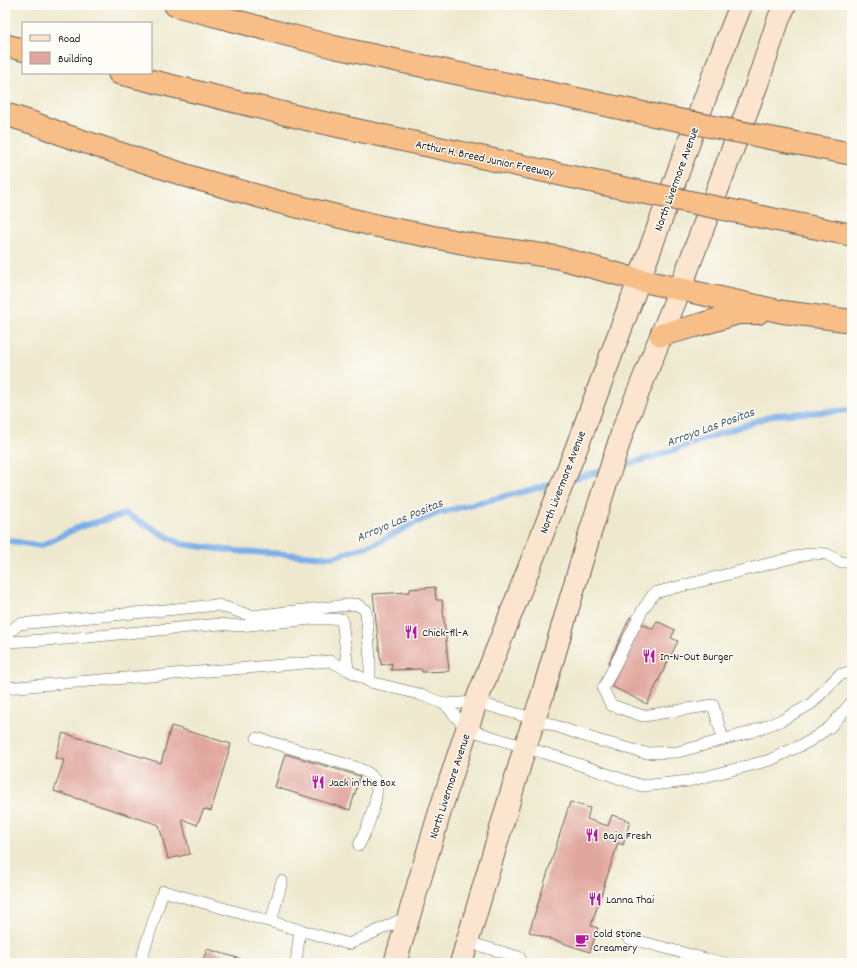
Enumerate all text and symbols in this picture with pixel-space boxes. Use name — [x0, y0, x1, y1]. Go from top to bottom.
legend — [22, 22, 152, 74]
text: Road — [58, 31, 80, 48]
text: Building — [58, 51, 93, 68]
street label: North Livermore Avenue — [651, 125, 704, 234]
street label: Arthur H. Breed Junior Freeway — [414, 136, 557, 183]
water label: Arroyo Las Positas — [664, 403, 758, 453]
street label: North Livermore Avenue — [536, 429, 591, 537]
water label: Arroyo Las Positas — [354, 494, 447, 548]
restaurant icon: Chick-fil-A — [403, 624, 419, 640]
place label: Chick-fil-A — [422, 625, 469, 642]
restaurant icon: In-N-Out Burger — [641, 648, 657, 664]
place label: In-N-Out Burger — [660, 649, 733, 666]
street label: North Livermore Avenue — [425, 732, 475, 841]
restaurant icon: Jack in the Box — [310, 774, 326, 790]
place label: Jack in the Box — [329, 775, 396, 792]
restaurant icon: Baja Fresh — [584, 827, 600, 843]
place label: Baja Fresh — [603, 828, 651, 845]
restaurant icon: Lanna Thai — [587, 891, 603, 907]
place label: Lanna Thai — [606, 892, 654, 909]
place label: Cold Stone Creamery — [593, 926, 641, 957]
cafe icon: Cold Stone Creamery — [574, 932, 590, 948]

